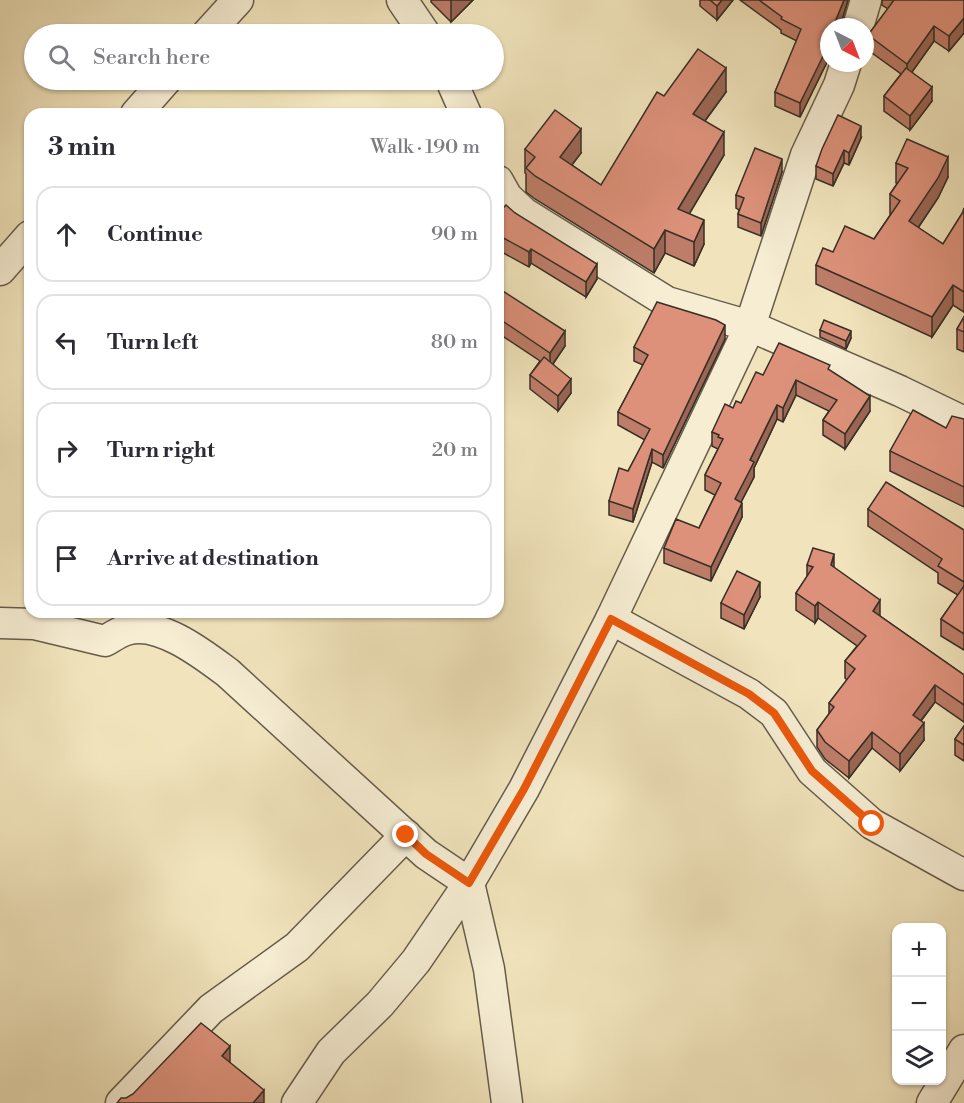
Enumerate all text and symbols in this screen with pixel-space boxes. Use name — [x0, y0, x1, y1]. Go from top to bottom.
north arrow — [820, 18, 874, 72]
search box — [24, 24, 504, 90]
icon: search — [45, 41, 78, 74]
text: Search here — [93, 44, 210, 71]
text: 3 min — [48, 131, 116, 163]
text: Walk · 190 m — [370, 135, 480, 160]
icon: ahead — [50, 218, 83, 251]
text: Continue — [107, 221, 203, 248]
text: 90 m — [431, 222, 478, 247]
icon: left — [50, 326, 83, 359]
text: Turn left — [107, 329, 198, 356]
text: 80 m — [431, 330, 478, 355]
icon: right — [50, 434, 83, 467]
text: Turn right — [107, 437, 215, 464]
text: 20 m — [432, 438, 478, 463]
icon: arrive — [50, 542, 83, 575]
text: Arrive at destination — [107, 545, 319, 572]
route start — [858, 810, 884, 836]
route end — [392, 821, 418, 847]
map controls — [892, 923, 946, 1085]
button: + — [892, 923, 946, 977]
button: − — [892, 977, 946, 1031]
button: layers — [892, 1031, 946, 1085]

